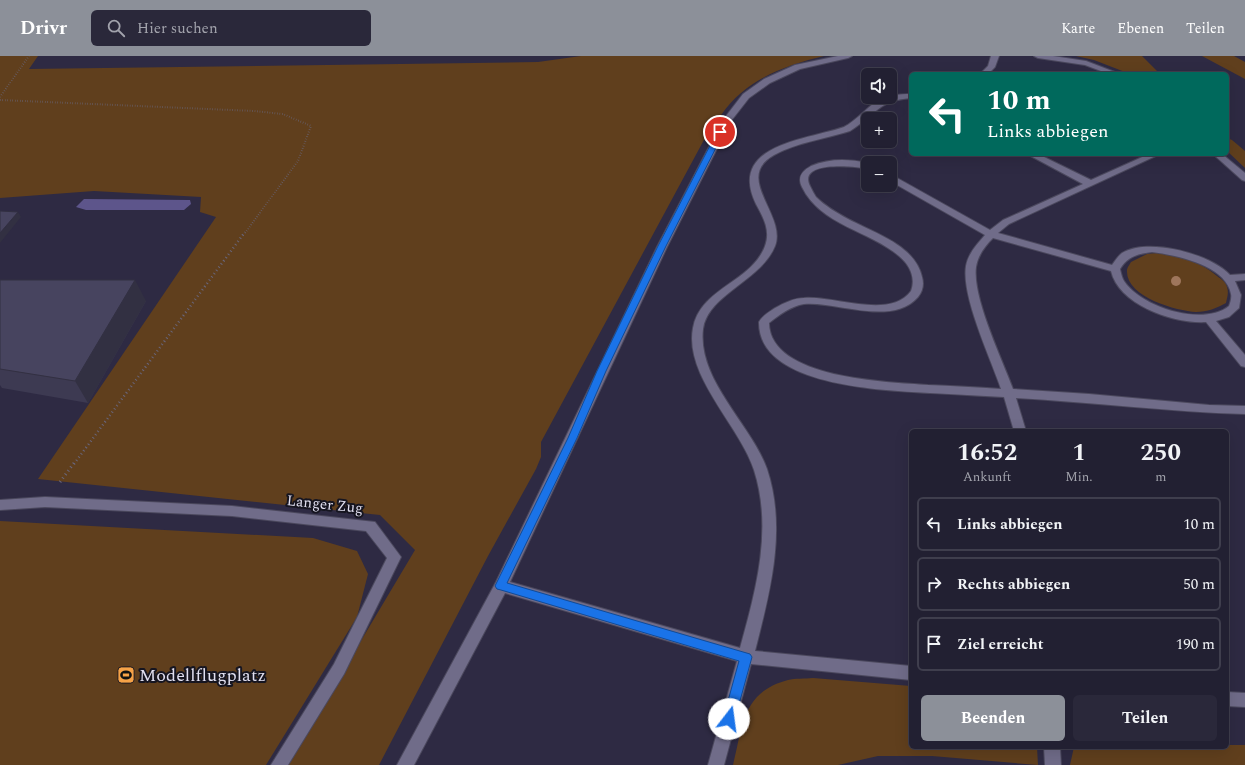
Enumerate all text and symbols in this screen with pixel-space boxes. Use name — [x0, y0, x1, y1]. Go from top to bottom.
search box — [91, 10, 371, 46]
text: Drivr — [20, 14, 67, 43]
icon: search — [105, 17, 127, 39]
text: Hier suchen — [137, 17, 218, 40]
text: Karte — [1061, 18, 1095, 39]
text: Ebenen — [1117, 18, 1164, 39]
text: Teilen — [1186, 18, 1225, 39]
map controls — [861, 68, 897, 192]
button: sound — [861, 68, 897, 104]
text: 10 m — [987, 79, 1051, 122]
icon: left — [921, 88, 973, 140]
button: + — [861, 112, 897, 148]
pin — [703, 115, 737, 149]
text: Links abbiegen — [987, 118, 1108, 145]
icon: arrive — [709, 121, 731, 143]
button: − — [861, 156, 897, 192]
text: 16:52 — [957, 435, 1017, 471]
text: 1 — [1072, 435, 1086, 471]
text: 250 — [1141, 435, 1181, 471]
text: Ankunft — [963, 467, 1011, 487]
text: Min. — [1065, 467, 1093, 487]
text: m — [1155, 467, 1166, 487]
street label: Langer Zug — [286, 489, 364, 520]
icon: left — [923, 513, 945, 535]
text: Links abbiegen — [957, 513, 1062, 536]
text: 10 m — [1183, 513, 1215, 536]
icon: right — [923, 573, 945, 595]
text: Rechts abbiegen — [957, 573, 1070, 596]
text: 50 m — [1183, 573, 1215, 596]
icon: arrive — [923, 633, 945, 655]
text: Ziel erreicht — [957, 633, 1043, 656]
text: 190 m — [1176, 633, 1215, 656]
place label: Modellflugplatz — [139, 662, 266, 689]
sports icon: Modellflugplatz — [116, 665, 136, 685]
button: Beenden — [921, 695, 1065, 741]
button: Teilen — [1073, 695, 1217, 741]
position arrow — [708, 698, 750, 740]

